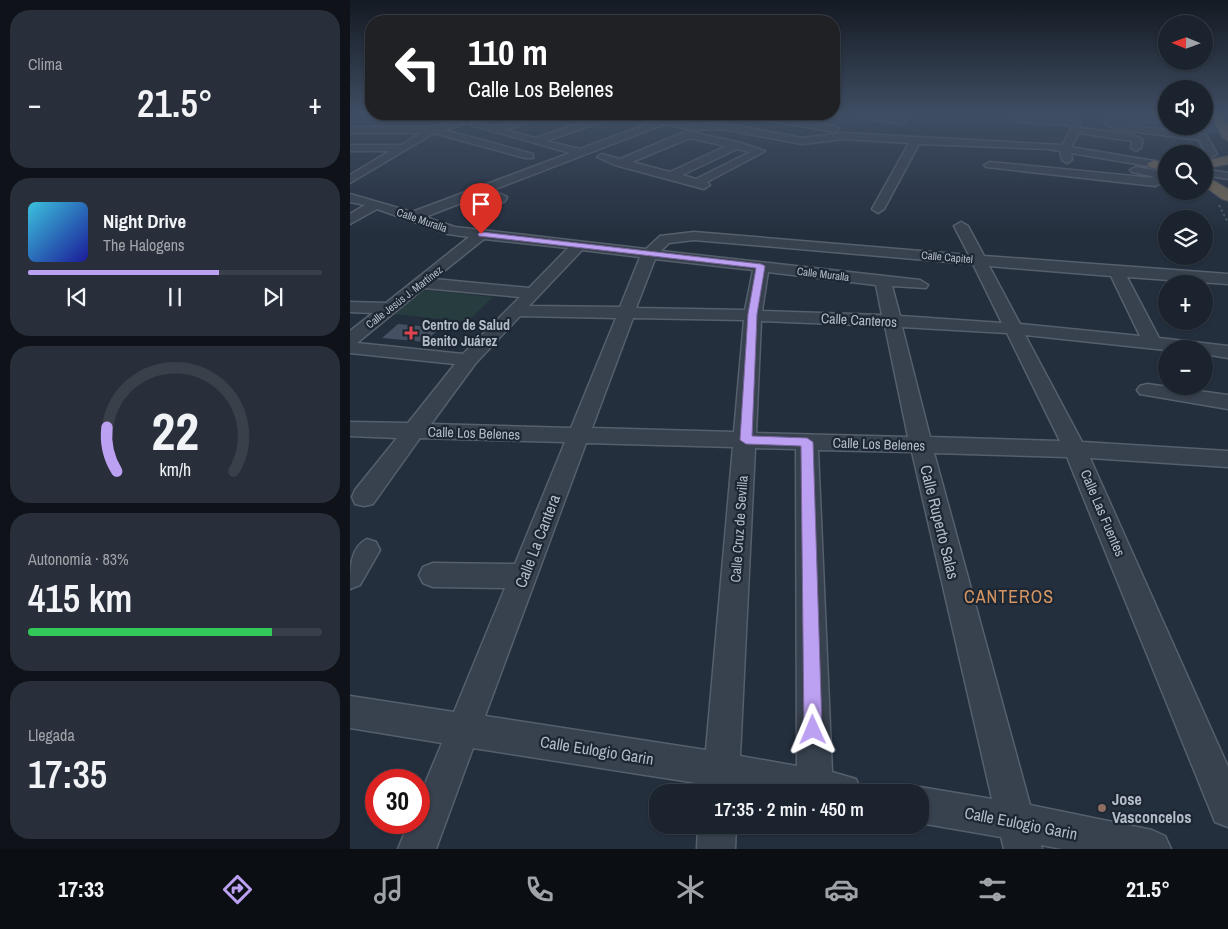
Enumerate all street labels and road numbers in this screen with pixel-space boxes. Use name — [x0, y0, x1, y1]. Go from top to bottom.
street label: Calle Muralla — [395, 205, 449, 235]
street label: Calle Capitel — [921, 248, 973, 266]
street label: Calle Jesús J. Martínez — [363, 262, 446, 331]
street label: Calle Muralla — [796, 264, 850, 284]
street label: Calle Canteros — [821, 309, 898, 331]
street label: Calle Los Belenes — [427, 422, 521, 444]
street label: Calle Los Belenes — [832, 433, 926, 455]
street label: Calle Ruperto Salas — [915, 463, 965, 581]
street label: Calle Las Fuentes — [1077, 467, 1129, 559]
street label: Calle Cruz de Sevilla — [726, 474, 752, 583]
street label: Calle La Cantera — [509, 490, 565, 591]
street label: Calle Eulogio Garin — [539, 730, 655, 770]
street label: Calle Eulogio Garin — [963, 801, 1079, 845]

